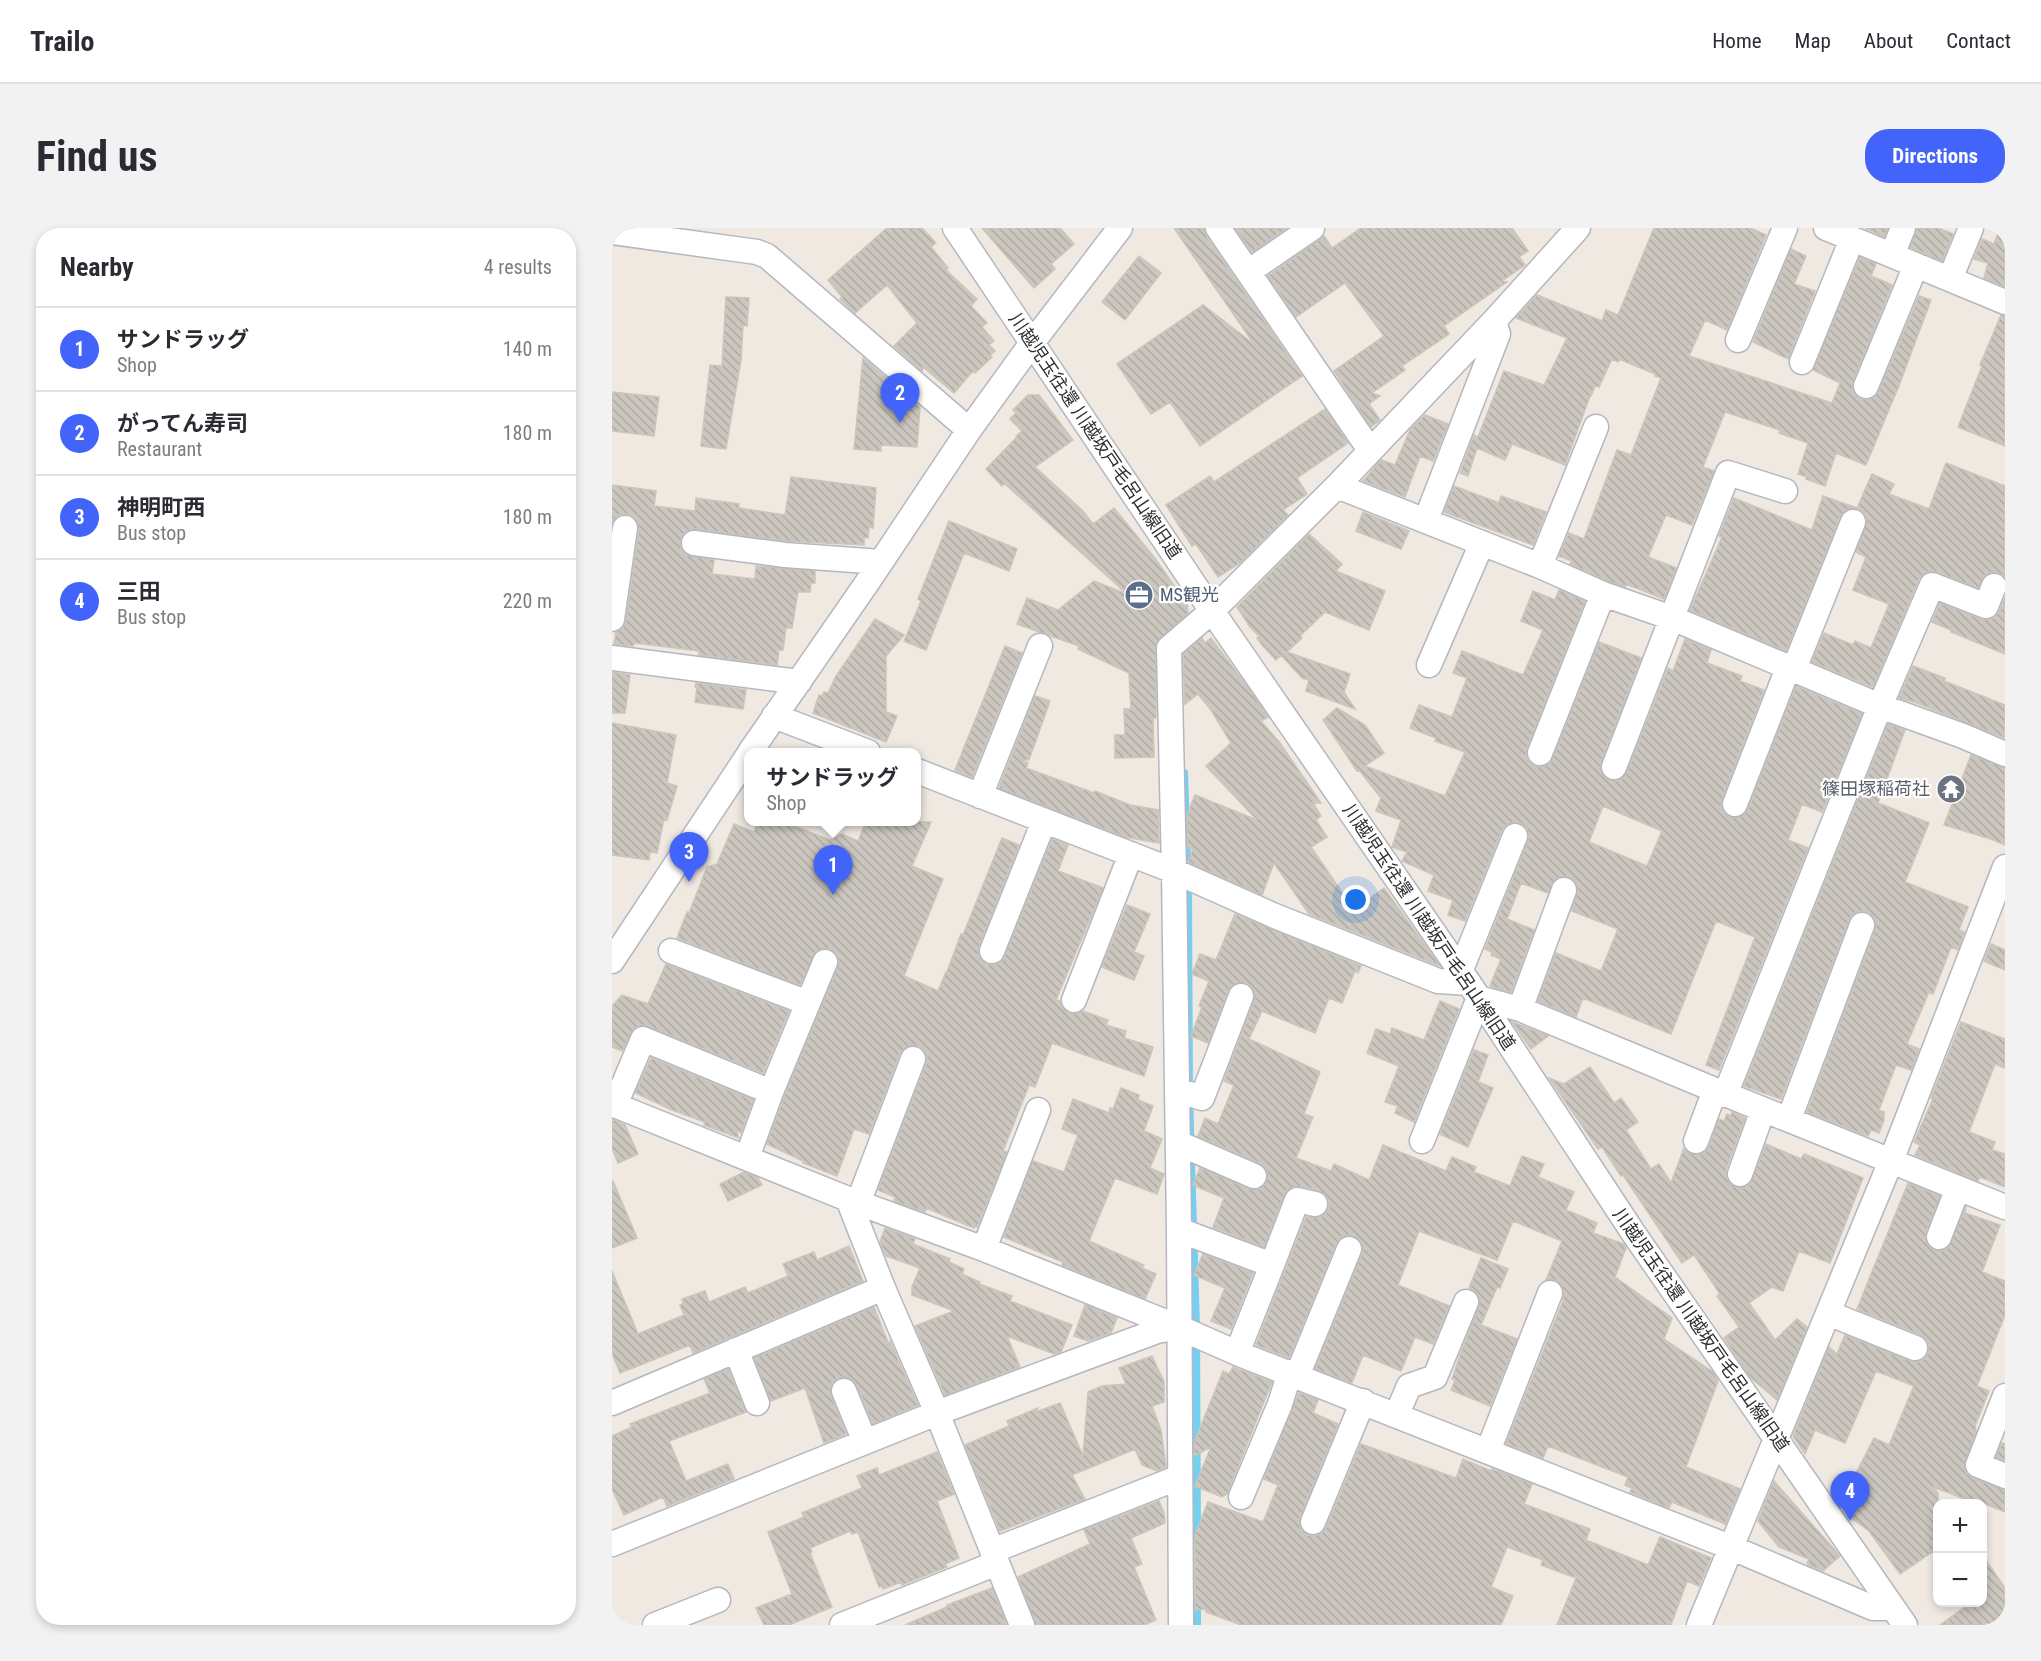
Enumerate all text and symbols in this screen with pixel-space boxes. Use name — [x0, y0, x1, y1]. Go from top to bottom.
text: Trailo — [30, 25, 94, 58]
text: Home — [1712, 29, 1762, 53]
text: Map — [1795, 29, 1831, 53]
text: About — [1864, 29, 1913, 53]
text: Contact — [1946, 29, 2011, 53]
button: Directions — [1865, 129, 2005, 183]
text: Find us — [36, 132, 157, 181]
text: Nearby — [60, 252, 134, 282]
text: 4 results — [484, 255, 552, 279]
street label: 川越児玉往還 川越坂戸毛呂山線旧道 — [1005, 309, 1186, 563]
text: サンドラッグ — [117, 327, 249, 352]
text: 1 — [74, 337, 85, 361]
text: 140 m — [503, 337, 552, 361]
text: Shop — [117, 353, 157, 377]
pin: 2 — [880, 374, 920, 423]
text: がってん寿司 — [117, 411, 248, 436]
text: 2 — [74, 421, 85, 445]
text: 180 m — [503, 421, 552, 445]
text: Restaurant — [117, 437, 202, 461]
text: 神明町西 — [117, 495, 205, 520]
text: 3 — [74, 505, 85, 529]
text: 180 m — [503, 505, 552, 529]
text: Bus stop — [117, 521, 186, 545]
text: 三田 — [117, 579, 161, 604]
office icon: MS観光 — [1123, 579, 1155, 611]
place label: MS観光 — [1160, 584, 1219, 605]
text: 4 — [74, 589, 85, 613]
text: 220 m — [503, 589, 552, 613]
text: Bus stop — [117, 605, 186, 629]
popup — [744, 748, 921, 826]
text: サンドラッグ — [766, 765, 899, 790]
temple icon: 篠田塚稲荷社 — [1935, 773, 1967, 805]
place label: 篠田塚稲荷社 — [1822, 778, 1930, 799]
text: Shop — [766, 791, 806, 815]
street label: 川越児玉往還 川越坂戸毛呂山線旧道 — [1339, 800, 1520, 1054]
pin: 3 — [670, 832, 709, 882]
pin: 1 — [814, 846, 852, 895]
your location — [1341, 885, 1370, 914]
street label: 川越児玉往還 川越坂戸毛呂山線旧道 — [1609, 1204, 1794, 1455]
pin: 4 — [1830, 1472, 1870, 1521]
map controls — [1933, 1499, 1987, 1607]
button: + — [1933, 1499, 1987, 1553]
button: − — [1933, 1553, 1987, 1607]

